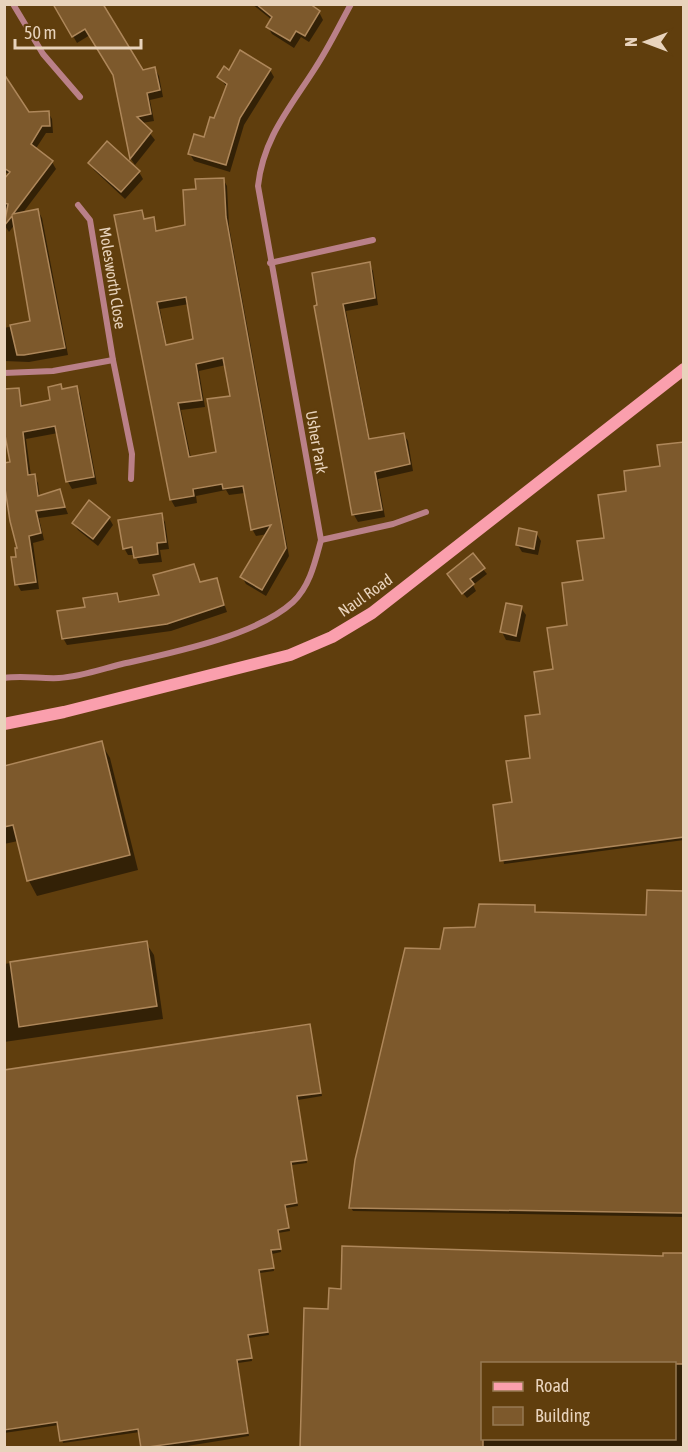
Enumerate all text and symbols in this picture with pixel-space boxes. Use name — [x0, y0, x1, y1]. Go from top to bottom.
scale bar — [15, 12, 141, 50]
north arrow — [616, 12, 676, 72]
text: 50 m — [24, 22, 56, 43]
text: N — [622, 37, 640, 47]
street label: Molesworth Close — [96, 226, 130, 330]
street label: Usher Park — [303, 409, 331, 475]
street label: Naul Road — [335, 570, 395, 620]
legend — [481, 1362, 676, 1440]
text: Road — [535, 1375, 569, 1396]
text: Building — [535, 1405, 590, 1426]

